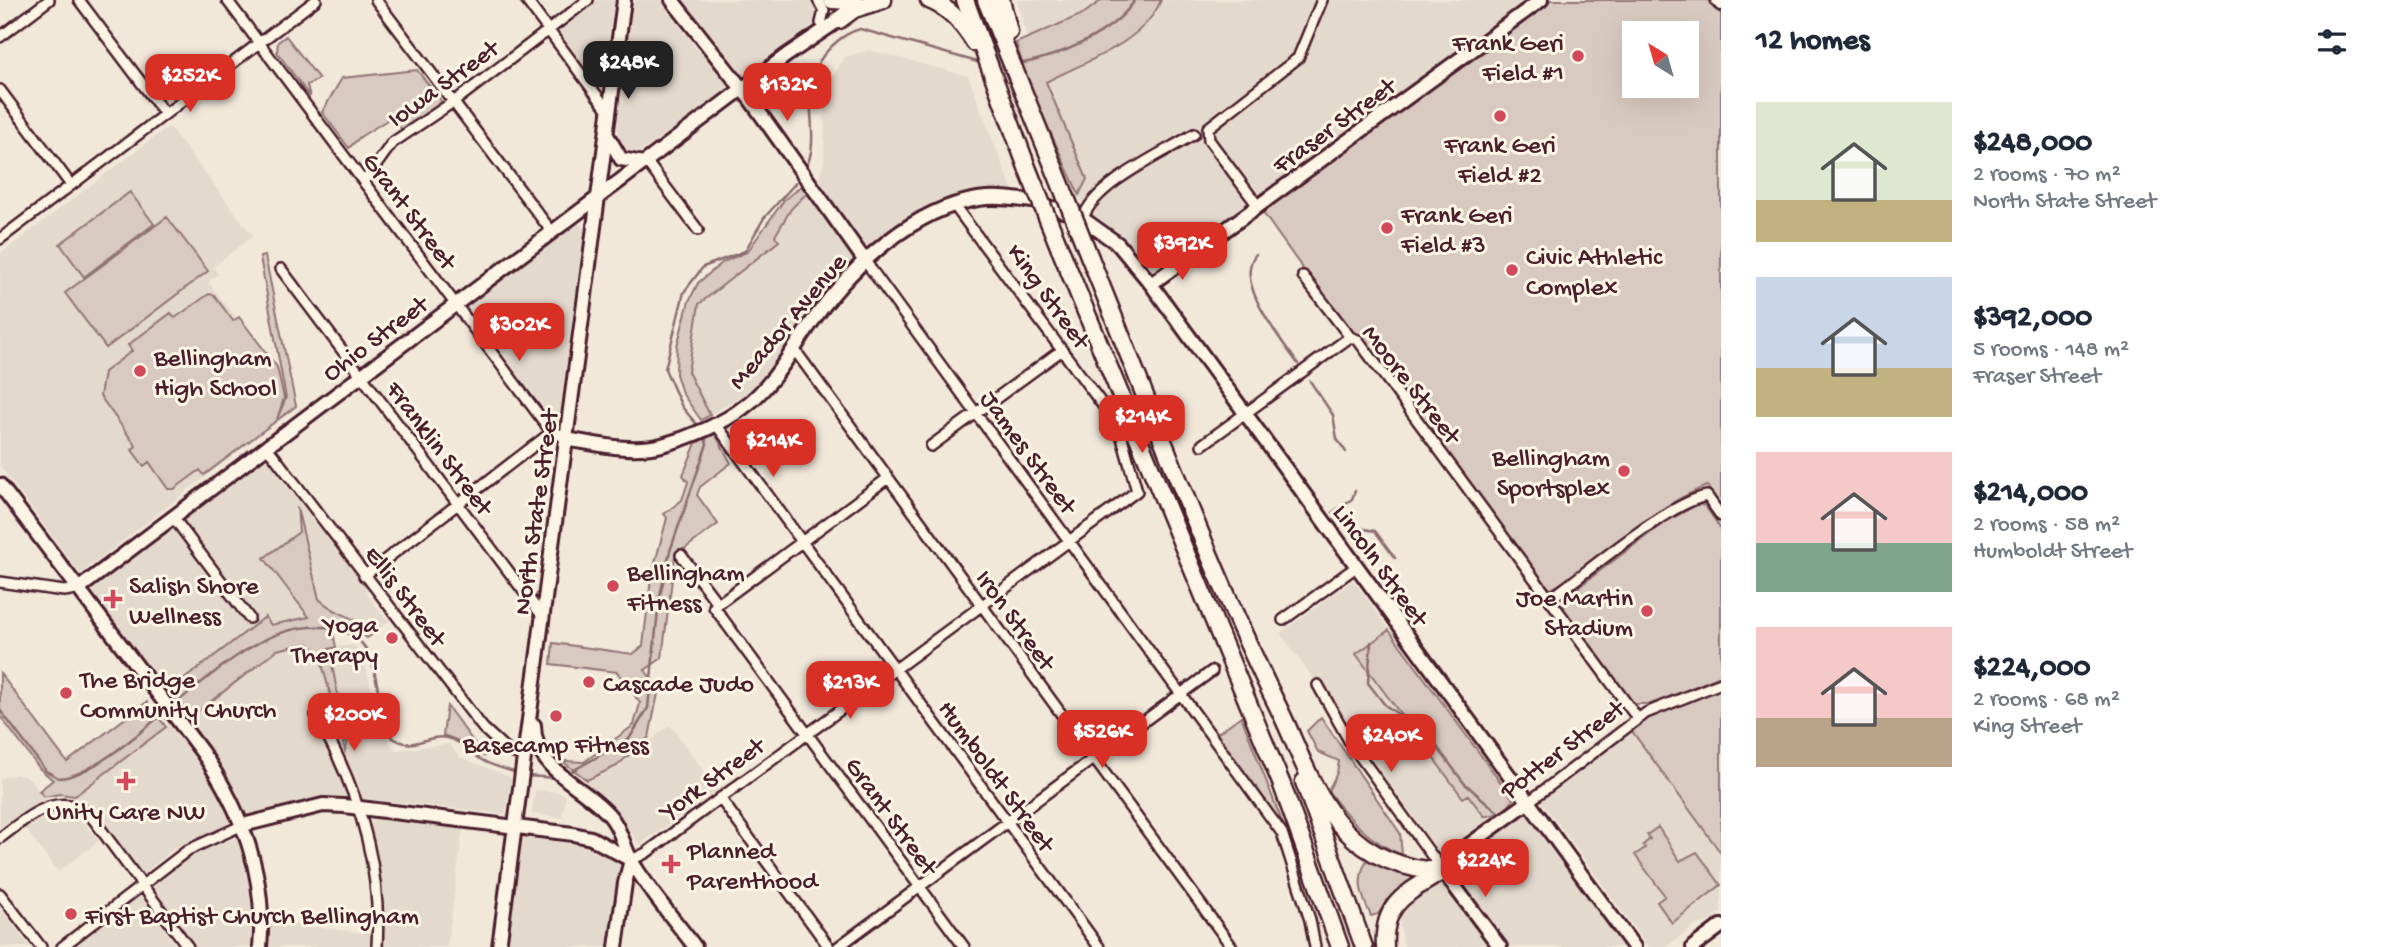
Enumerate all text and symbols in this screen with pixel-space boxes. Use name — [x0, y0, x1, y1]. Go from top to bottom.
north arrow — [1622, 21, 1699, 98]
map controls — [1622, 21, 1699, 98]
icon: filters — [2313, 23, 2351, 61]
text: 12 homes — [1756, 25, 1869, 60]
place label: Frank Geri Field #1 — [1451, 30, 1564, 91]
street label: Iowa Street — [383, 34, 508, 136]
pin: $248K — [579, 42, 677, 101]
marker: Frank Geri Field #1 — [1570, 48, 1586, 64]
text: $248K — [599, 50, 657, 77]
pin: $252K — [141, 54, 239, 114]
text: $252K — [161, 63, 219, 90]
pin: $132K — [738, 64, 836, 123]
street label: Fraser Street — [1267, 71, 1405, 183]
text: $132K — [759, 72, 815, 99]
marker: Frank Geri Field #2 — [1492, 108, 1508, 124]
text: $248,000 — [1973, 127, 2092, 162]
icon: home — [1812, 130, 1896, 214]
place label: Frank Geri Field #2 — [1443, 132, 1556, 193]
street label: Grant Street — [353, 148, 463, 279]
text: 2 rooms · 70 m² — [1973, 162, 2121, 189]
text: North State Street — [1973, 189, 2156, 216]
place label: Frank Geri Field #3 — [1400, 202, 1513, 263]
marker: Frank Geri Field #3 — [1379, 220, 1395, 236]
pin: $392K — [1133, 222, 1231, 282]
text: $392K — [1153, 231, 1211, 258]
street label: King Street — [998, 239, 1096, 358]
place label: Civic Athletic Complex — [1526, 244, 1663, 305]
street label: Meador Avenue — [724, 248, 856, 397]
marker: Civic Athletic Complex — [1504, 262, 1520, 278]
street label: Ohio Street — [318, 289, 438, 390]
text: $392,000 — [1973, 302, 2092, 337]
pin: $302K — [470, 304, 568, 363]
icon: home — [1812, 305, 1896, 389]
text: $302K — [489, 312, 549, 339]
street label: Moore Street — [1353, 320, 1467, 454]
text: 5 rooms · 148 m² — [1973, 337, 2129, 364]
place label: Bellingham High School — [153, 345, 277, 406]
marker: Bellingham High School — [132, 363, 148, 379]
text: Fraser Street — [1973, 364, 2101, 391]
street label: Franklin Street — [376, 376, 499, 525]
street label: James Street — [971, 386, 1083, 523]
pin: $214K — [1093, 396, 1191, 455]
text: $214K — [1115, 404, 1169, 431]
street label: North State Street — [509, 406, 569, 617]
pin: $214K — [724, 420, 822, 479]
text: $214K — [746, 428, 800, 455]
place label: Bellingham Sportsplex — [1491, 445, 1610, 506]
marker: Bellingham Sportsplex — [1616, 463, 1632, 479]
text: $214,000 — [1973, 477, 2088, 512]
icon: home — [1812, 480, 1896, 564]
street label: Lincoln Street — [1324, 500, 1434, 636]
text: 2 rooms · 58 m² — [1973, 512, 2120, 539]
text: Humboldt Street — [1973, 539, 2132, 566]
street label: Ellis Street — [355, 541, 453, 656]
place label: Bellingham Fitness — [626, 560, 745, 621]
street label: Iron Street — [966, 565, 1062, 680]
place label: Salish Shore Wellness — [129, 573, 259, 634]
marker: Bellingham Fitness — [605, 578, 621, 594]
place label: Joe Martin Stadium — [1516, 585, 1634, 646]
marker: Salish Shore Wellness — [103, 589, 123, 609]
marker: Joe Martin Stadium — [1639, 603, 1655, 619]
place label: Yoga Therapy — [289, 612, 380, 673]
marker: Yoga Therapy — [384, 630, 400, 646]
text: $224,000 — [1973, 652, 2091, 687]
icon: home — [1812, 655, 1896, 739]
pin: $213K — [801, 662, 899, 721]
place label: The Bridge Community Church — [78, 667, 277, 728]
text: $213K — [822, 670, 878, 697]
place label: Cascade Judo — [603, 671, 754, 702]
marker: Cascade Judo — [581, 674, 597, 690]
marker: The Bridge Community Church — [58, 685, 74, 701]
text: 2 rooms · 68 m² — [1973, 687, 2120, 714]
street label: Potter Street — [1495, 693, 1634, 809]
pin: $200K — [305, 694, 403, 753]
street label: Humboldt Street — [929, 696, 1061, 861]
text: $200K — [324, 702, 384, 729]
marker: Basecamp Fitness — [548, 708, 564, 724]
pin: $526K — [1053, 710, 1151, 770]
pin: $240K — [1342, 714, 1440, 774]
text: King Street — [1973, 714, 2081, 741]
text: $526K — [1073, 719, 1131, 746]
text: $240K — [1362, 723, 1420, 750]
street label: York Street — [654, 731, 774, 830]
place label: Basecamp Fitness — [462, 732, 650, 763]
street label: Grant Street — [836, 753, 944, 885]
marker: Unity Care NW — [116, 771, 136, 791]
place label: Unity Care NW — [47, 799, 205, 830]
place label: Planned Parenthood — [686, 838, 819, 899]
pin: $224K — [1436, 839, 1534, 899]
text: $224K — [1457, 848, 1513, 875]
marker: Planned Parenthood — [661, 854, 681, 874]
place label: First Baptist Church Bellingham — [84, 903, 419, 934]
marker: First Baptist Church Bellingham — [63, 906, 79, 922]

